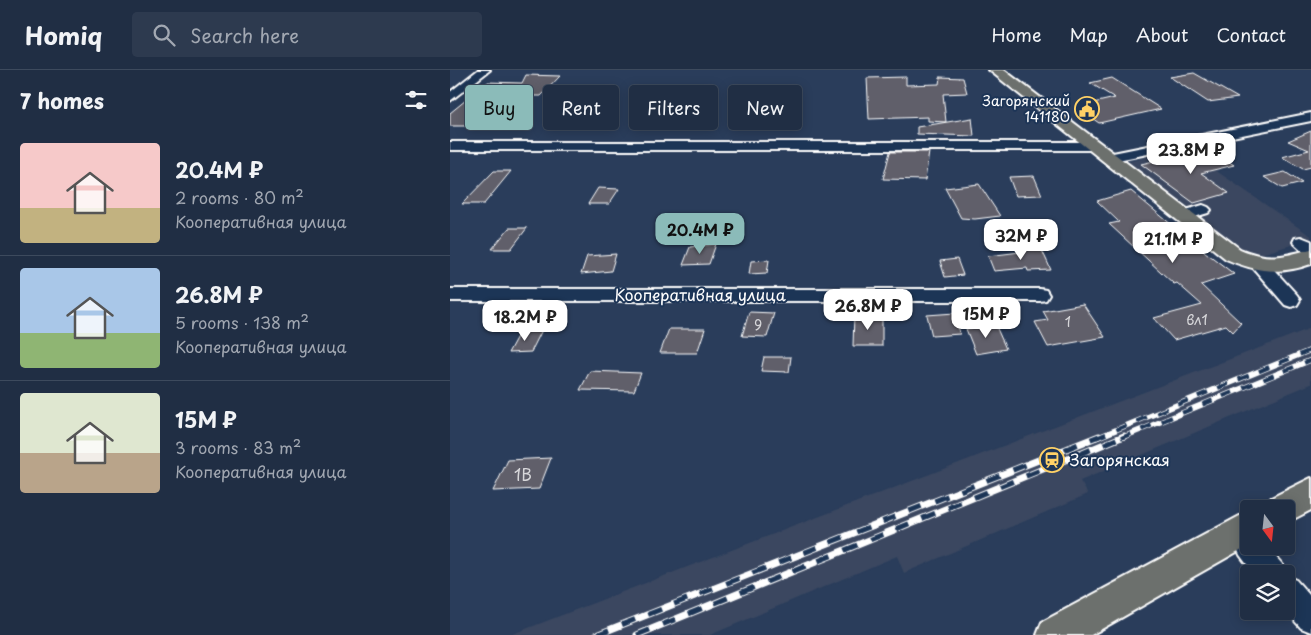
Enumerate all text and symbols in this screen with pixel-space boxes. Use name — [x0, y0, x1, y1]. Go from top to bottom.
search box — [132, 12, 482, 57]
text: Homiq — [25, 17, 102, 53]
icon: search — [150, 21, 178, 49]
text: Search here — [190, 21, 299, 49]
text: Home — [991, 21, 1041, 48]
text: Map — [1069, 21, 1108, 48]
text: About — [1136, 21, 1188, 48]
text: Contact — [1216, 21, 1286, 48]
text: 7 homes — [20, 84, 104, 116]
chip: Buy — [465, 85, 533, 130]
chip: Rent — [543, 85, 619, 130]
chip: Filters — [629, 85, 718, 130]
chip: New — [728, 85, 802, 130]
icon: filters — [402, 86, 430, 114]
place label: Загорянский 141180 — [982, 90, 1070, 127]
public building icon: Загорянский 141180 — [1074, 96, 1100, 122]
pin: 23.8M ₽ — [1145, 132, 1237, 175]
text: 23.8M ₽ — [1158, 137, 1224, 161]
text: 20.4M ₽ — [175, 153, 263, 185]
icon: home — [60, 163, 120, 223]
text: 2 rooms · 80 m² — [175, 185, 304, 209]
text: Кооперативная улица — [175, 209, 347, 233]
pin: 20.4M ₽ — [654, 212, 746, 255]
text: 20.4M ₽ — [666, 217, 734, 241]
pin: 32M ₽ — [986, 218, 1056, 261]
pin: 21.1M ₽ — [1127, 222, 1219, 264]
text: 32M ₽ — [995, 223, 1047, 247]
text: 21.1M ₽ — [1144, 226, 1202, 250]
text: 26.8M ₽ — [175, 278, 263, 310]
street label: Кооперативная улица — [614, 282, 786, 306]
icon: home — [60, 288, 120, 348]
pin: 26.8M ₽ — [822, 288, 914, 331]
text: 26.8M ₽ — [835, 293, 901, 317]
pin: 15M ₽ — [951, 296, 1021, 339]
pin: 18.2M ₽ — [479, 300, 571, 342]
text: 15M ₽ — [962, 301, 1010, 325]
text: 18.2M ₽ — [493, 304, 557, 328]
house number: вл1 — [1186, 309, 1208, 330]
text: 5 rooms · 138 m² — [175, 310, 309, 334]
house number: 1 — [1065, 311, 1071, 332]
house number: 9 — [754, 314, 762, 335]
text: Кооперативная улица — [175, 334, 347, 358]
text: 15M ₽ — [175, 403, 237, 435]
icon: home — [60, 413, 120, 473]
text: 3 rooms · 83 m² — [175, 435, 301, 459]
station icon: Загорянская — [1039, 447, 1065, 473]
place label: Загорянская — [1070, 447, 1170, 471]
text: Кооперативная улица — [175, 459, 347, 483]
house number: 1В — [514, 462, 532, 486]
north arrow — [1240, 500, 1295, 555]
map controls — [1240, 500, 1295, 620]
button: layers — [1240, 565, 1295, 620]

